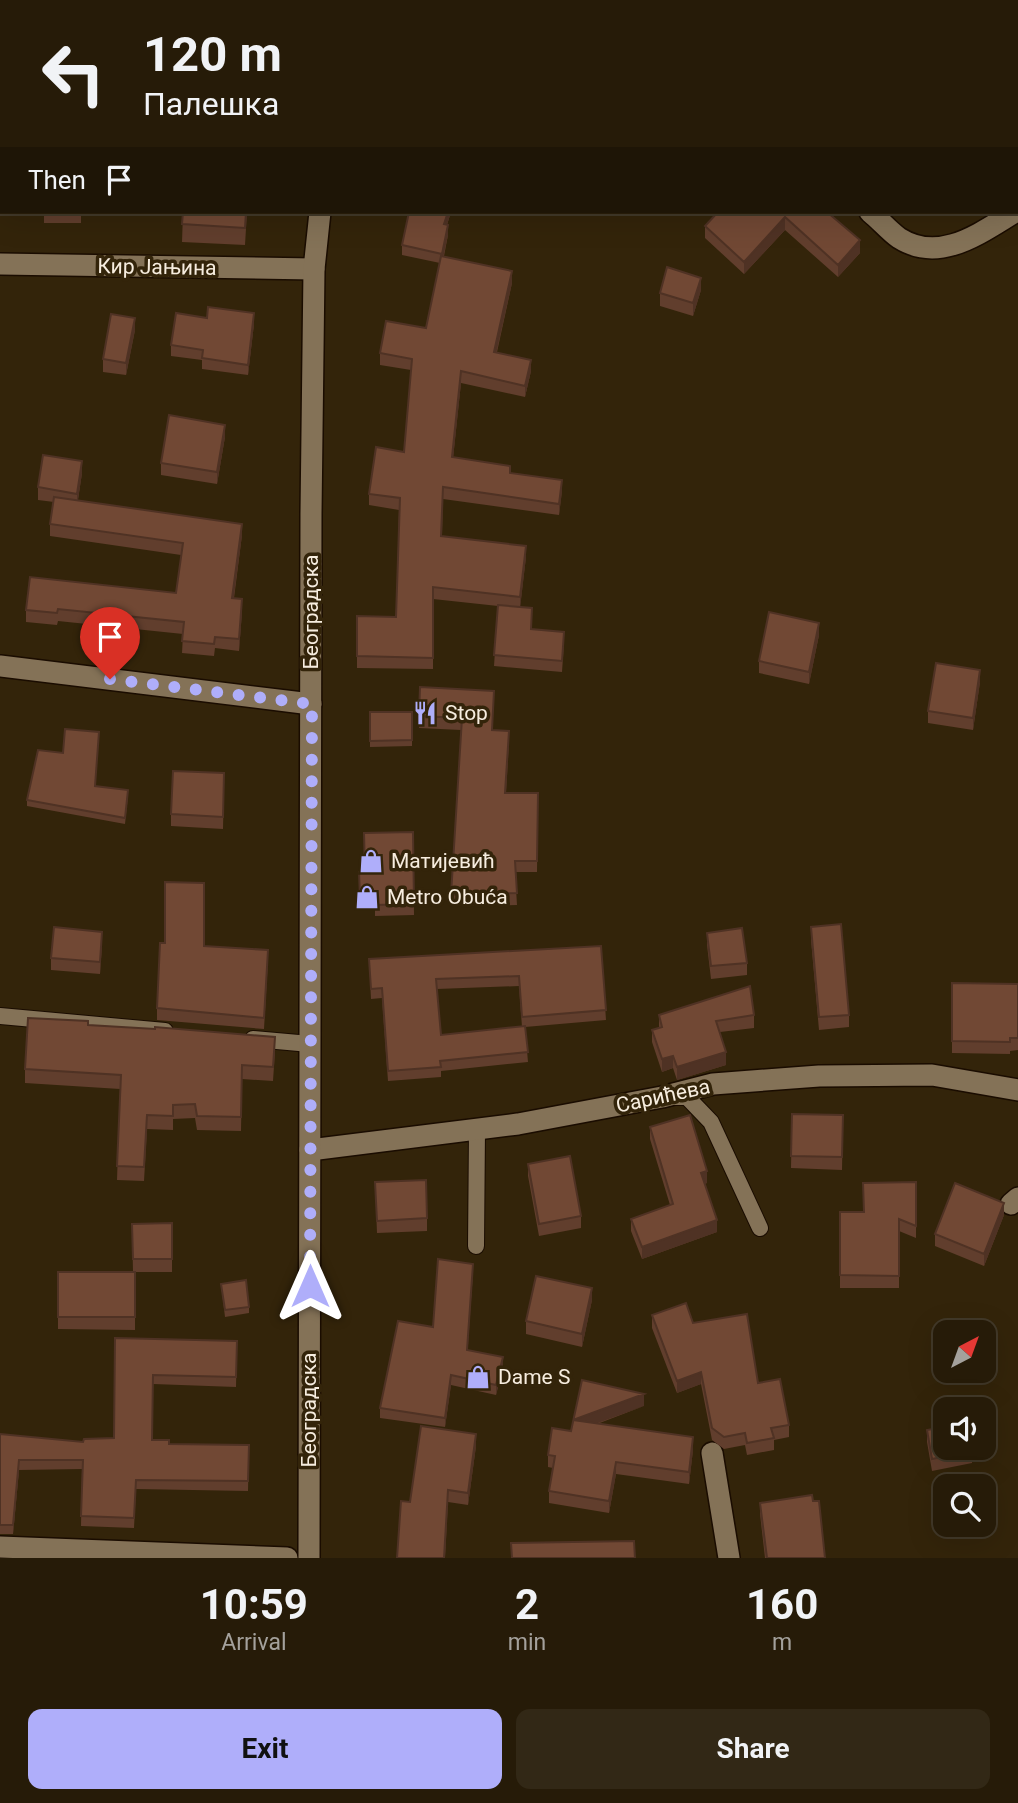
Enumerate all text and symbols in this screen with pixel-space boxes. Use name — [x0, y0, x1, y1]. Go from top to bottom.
text: 120 m — [143, 26, 282, 83]
icon: left — [28, 28, 119, 119]
text: Палешка — [143, 85, 279, 123]
icon: arrive — [100, 161, 138, 199]
text: Then — [28, 165, 86, 195]
street label: Кир Јањина — [97, 254, 217, 280]
street label: Београдска — [299, 555, 323, 669]
pin — [80, 607, 140, 679]
icon: arrive — [91, 618, 129, 656]
restaurant icon: Stop — [411, 699, 439, 727]
place label: Stop — [445, 701, 488, 725]
shop icon: Матијевић — [357, 847, 385, 875]
place label: Матијевић — [391, 849, 495, 873]
shop icon: Metro Obuća — [353, 883, 381, 911]
place label: Metro Obuća — [387, 885, 508, 909]
street label: Сарићева — [614, 1074, 712, 1118]
position arrow — [273, 1249, 347, 1323]
north arrow — [933, 1320, 996, 1382]
map controls — [933, 1320, 996, 1537]
street label: Београдска — [297, 1353, 321, 1467]
shop icon: Dame S — [464, 1363, 492, 1391]
place label: Dame S — [498, 1365, 570, 1389]
button: sound — [933, 1397, 996, 1460]
button: search — [933, 1474, 996, 1537]
text: 10:59 — [200, 1580, 308, 1629]
text: 2 — [515, 1580, 539, 1629]
text: 160 — [746, 1580, 818, 1629]
text: Arrival — [221, 1629, 287, 1656]
text: min — [508, 1629, 546, 1656]
text: m — [772, 1629, 792, 1656]
button: Exit — [28, 1709, 502, 1789]
button: Share — [516, 1709, 990, 1789]

